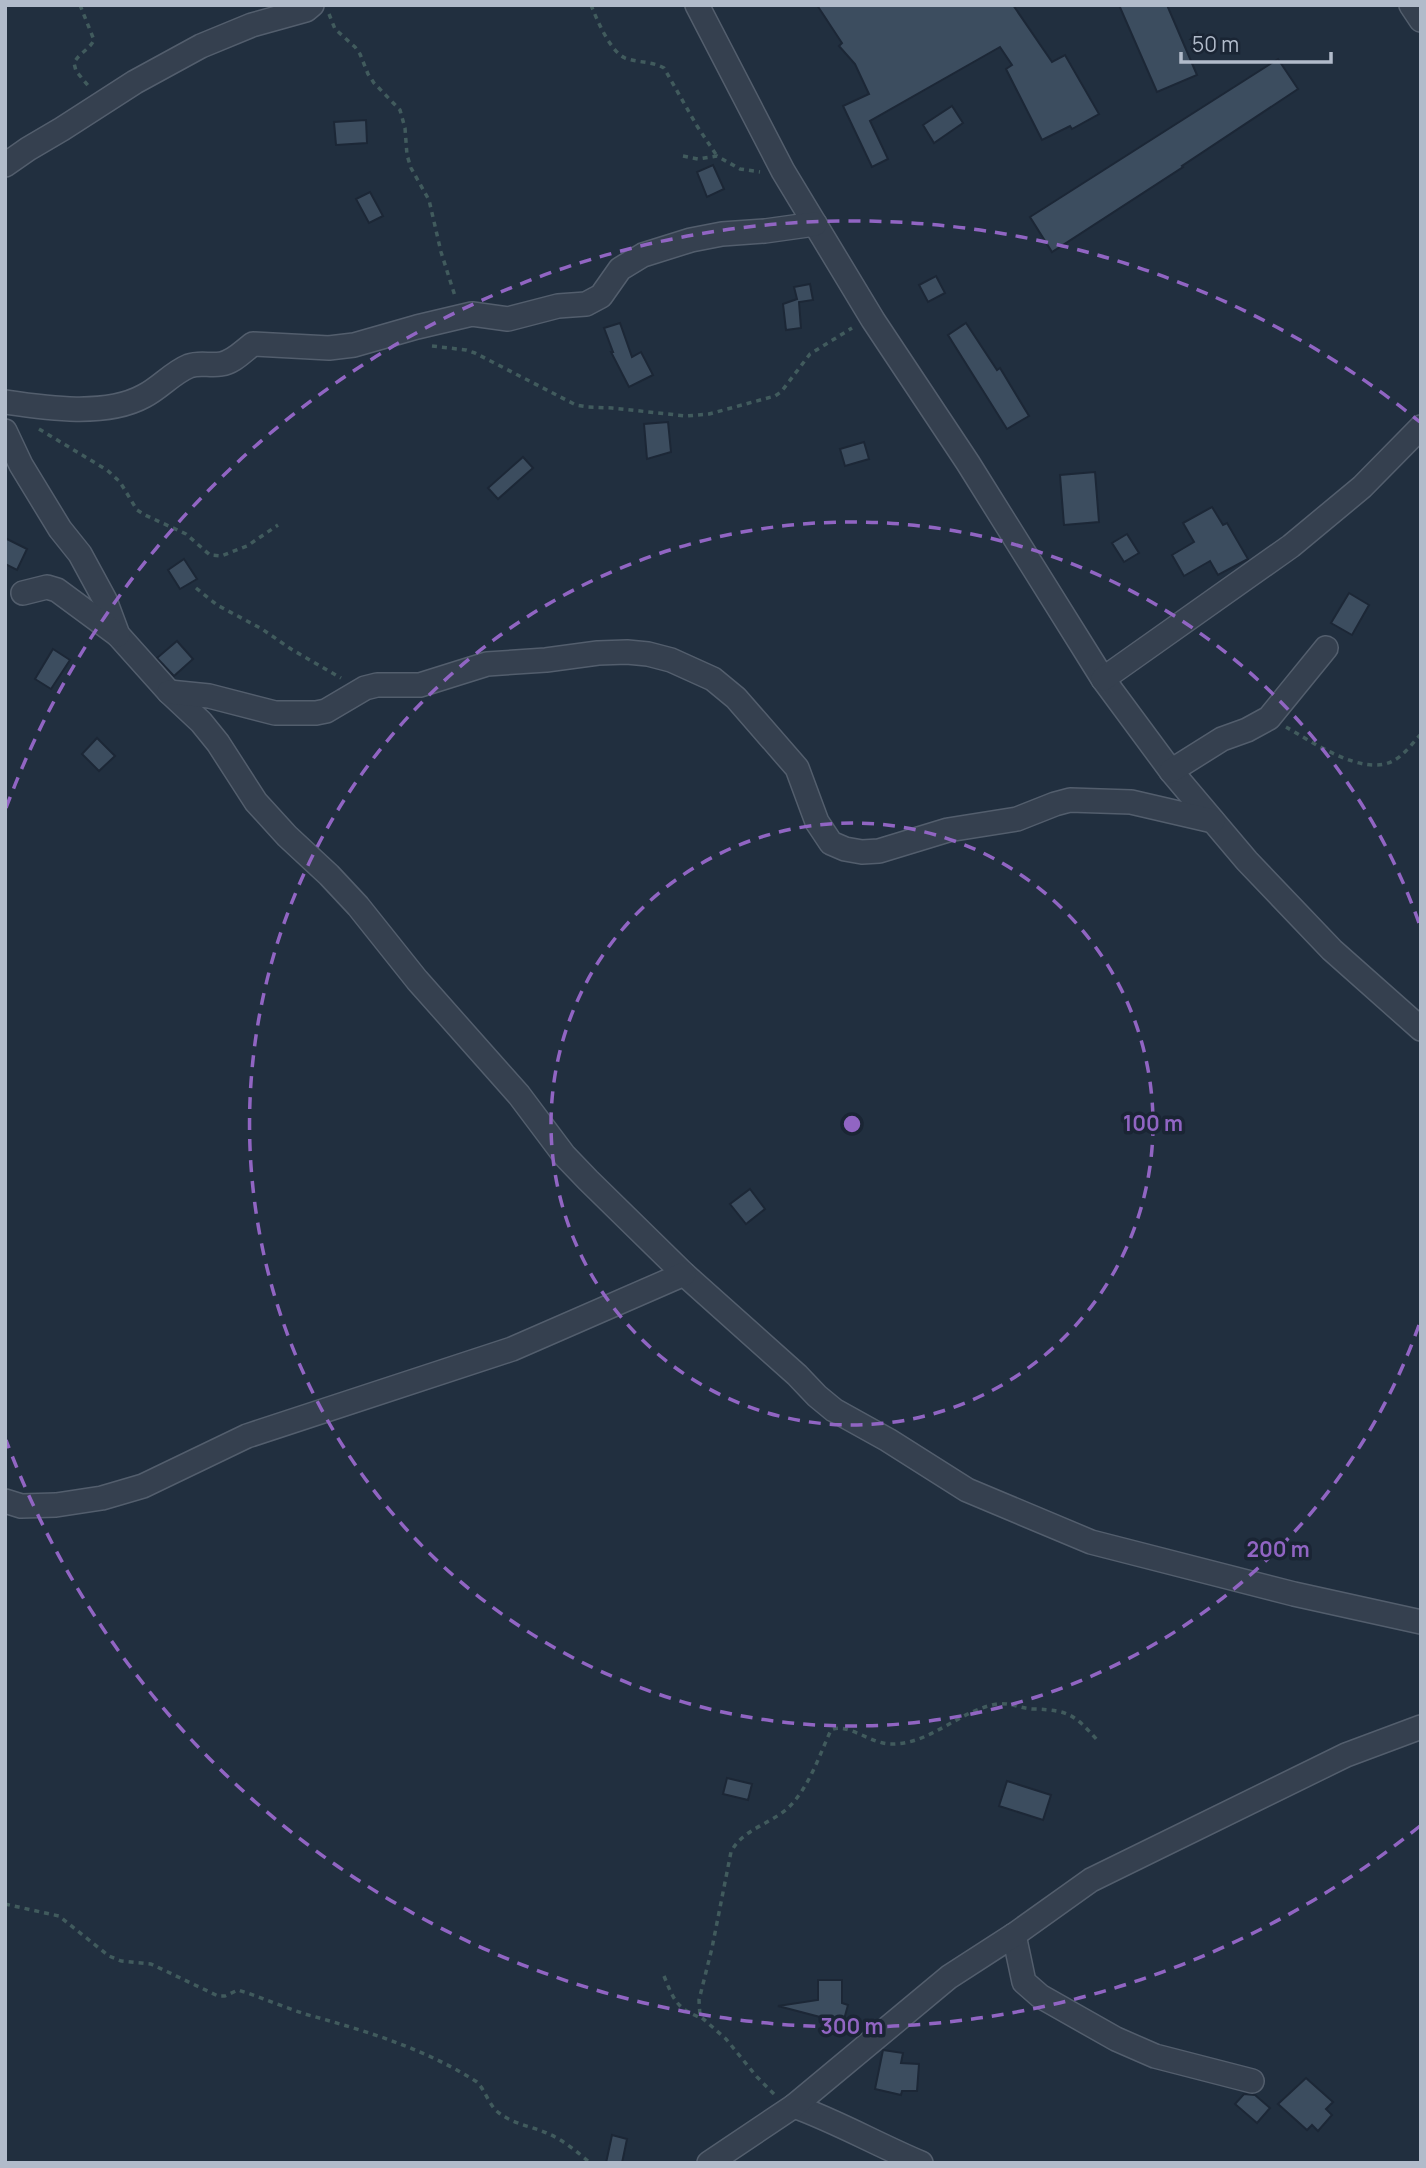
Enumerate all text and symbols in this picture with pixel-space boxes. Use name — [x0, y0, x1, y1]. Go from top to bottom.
scale bar — [1181, 21, 1332, 65]
text: 50 m — [1192, 30, 1239, 58]
text: 100 m — [1123, 1109, 1183, 1137]
centre of rings — [840, 1112, 864, 1136]
text: 200 m — [1246, 1535, 1310, 1563]
text: 300 m — [821, 2012, 883, 2040]

